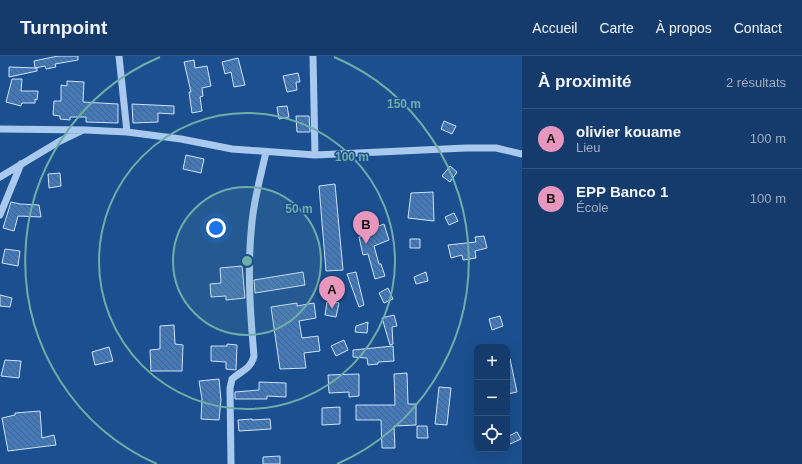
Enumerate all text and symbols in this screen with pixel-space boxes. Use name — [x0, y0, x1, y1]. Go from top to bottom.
text: Turnpoint — [20, 17, 107, 38]
text: Accueil — [532, 20, 577, 36]
text: Carte — [599, 20, 634, 36]
text: À propos — [656, 20, 712, 36]
text: Contact — [734, 20, 782, 36]
text: À proximité — [538, 72, 632, 91]
text: 2 résultats — [726, 75, 786, 90]
text: 150 m — [387, 97, 421, 111]
text: olivier kouame — [576, 123, 681, 140]
text: A — [546, 131, 556, 146]
text: 100 m — [750, 131, 786, 146]
text: Lieu — [576, 140, 601, 155]
text: 100 m — [335, 150, 369, 164]
text: EPP Banco 1 — [576, 183, 668, 200]
text: B — [546, 191, 556, 206]
text: 100 m — [750, 191, 786, 206]
text: École — [576, 200, 609, 215]
text: 50 m — [285, 202, 313, 216]
pin: B — [353, 211, 379, 244]
your location — [206, 218, 226, 238]
centre of rings — [240, 254, 254, 268]
pin: A — [319, 276, 345, 309]
map controls — [474, 344, 510, 452]
button: + — [474, 344, 510, 380]
button: − — [474, 380, 510, 416]
button: locate — [474, 416, 510, 452]

